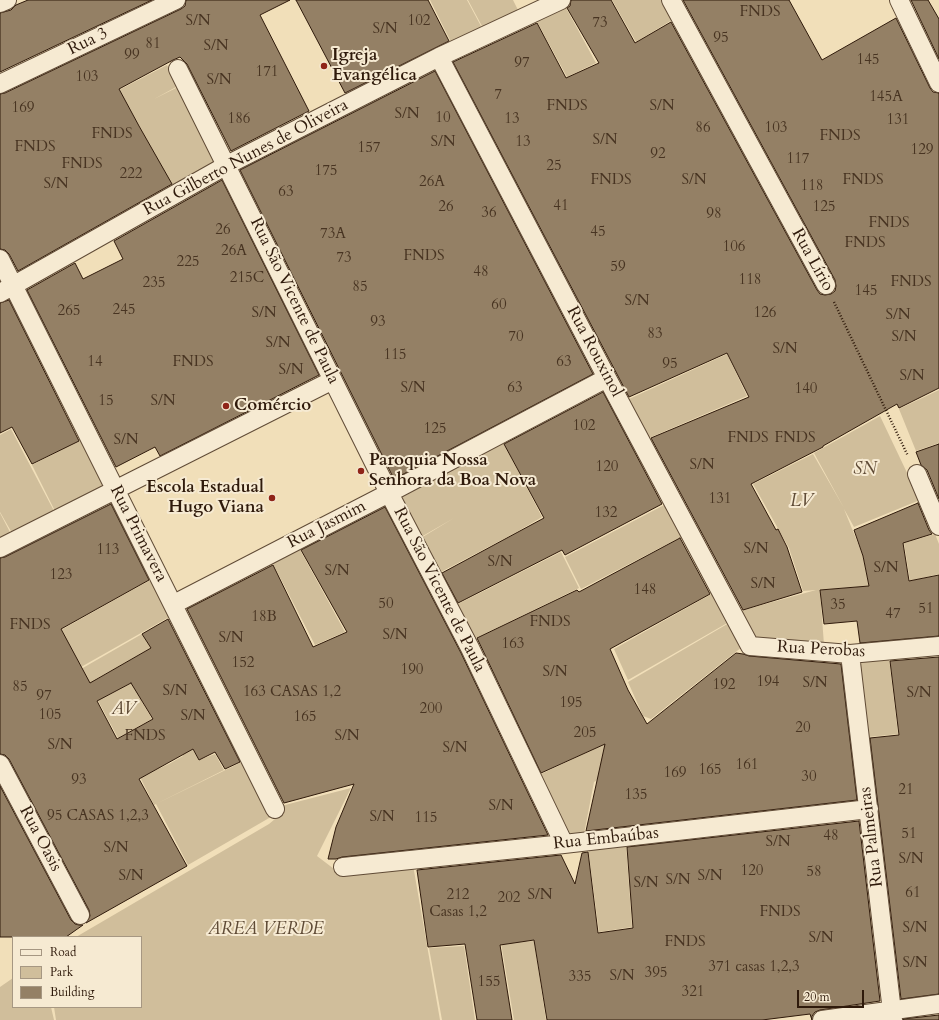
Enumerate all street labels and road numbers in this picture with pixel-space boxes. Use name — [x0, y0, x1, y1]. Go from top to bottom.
street label: Rua 3 — [65, 24, 111, 60]
street label: Rua Gilberto Nunes de Oliveira — [140, 95, 352, 221]
street label: Rua São Vicente de Paula — [245, 215, 343, 387]
street label: Rua Lírio — [787, 225, 837, 295]
street label: Rua Rouxinol — [562, 303, 626, 401]
street label: Rua Primavera — [105, 482, 171, 586]
street label: Rua Jasmim — [284, 497, 370, 553]
street label: Rua São Vicente de Paula — [388, 504, 490, 676]
street label: Rua Perobas — [776, 638, 866, 662]
street label: Rua Palmeiras — [856, 786, 888, 888]
street label: Rua Oasis — [14, 803, 66, 875]
street label: Rua Embaúbas — [552, 823, 660, 855]

